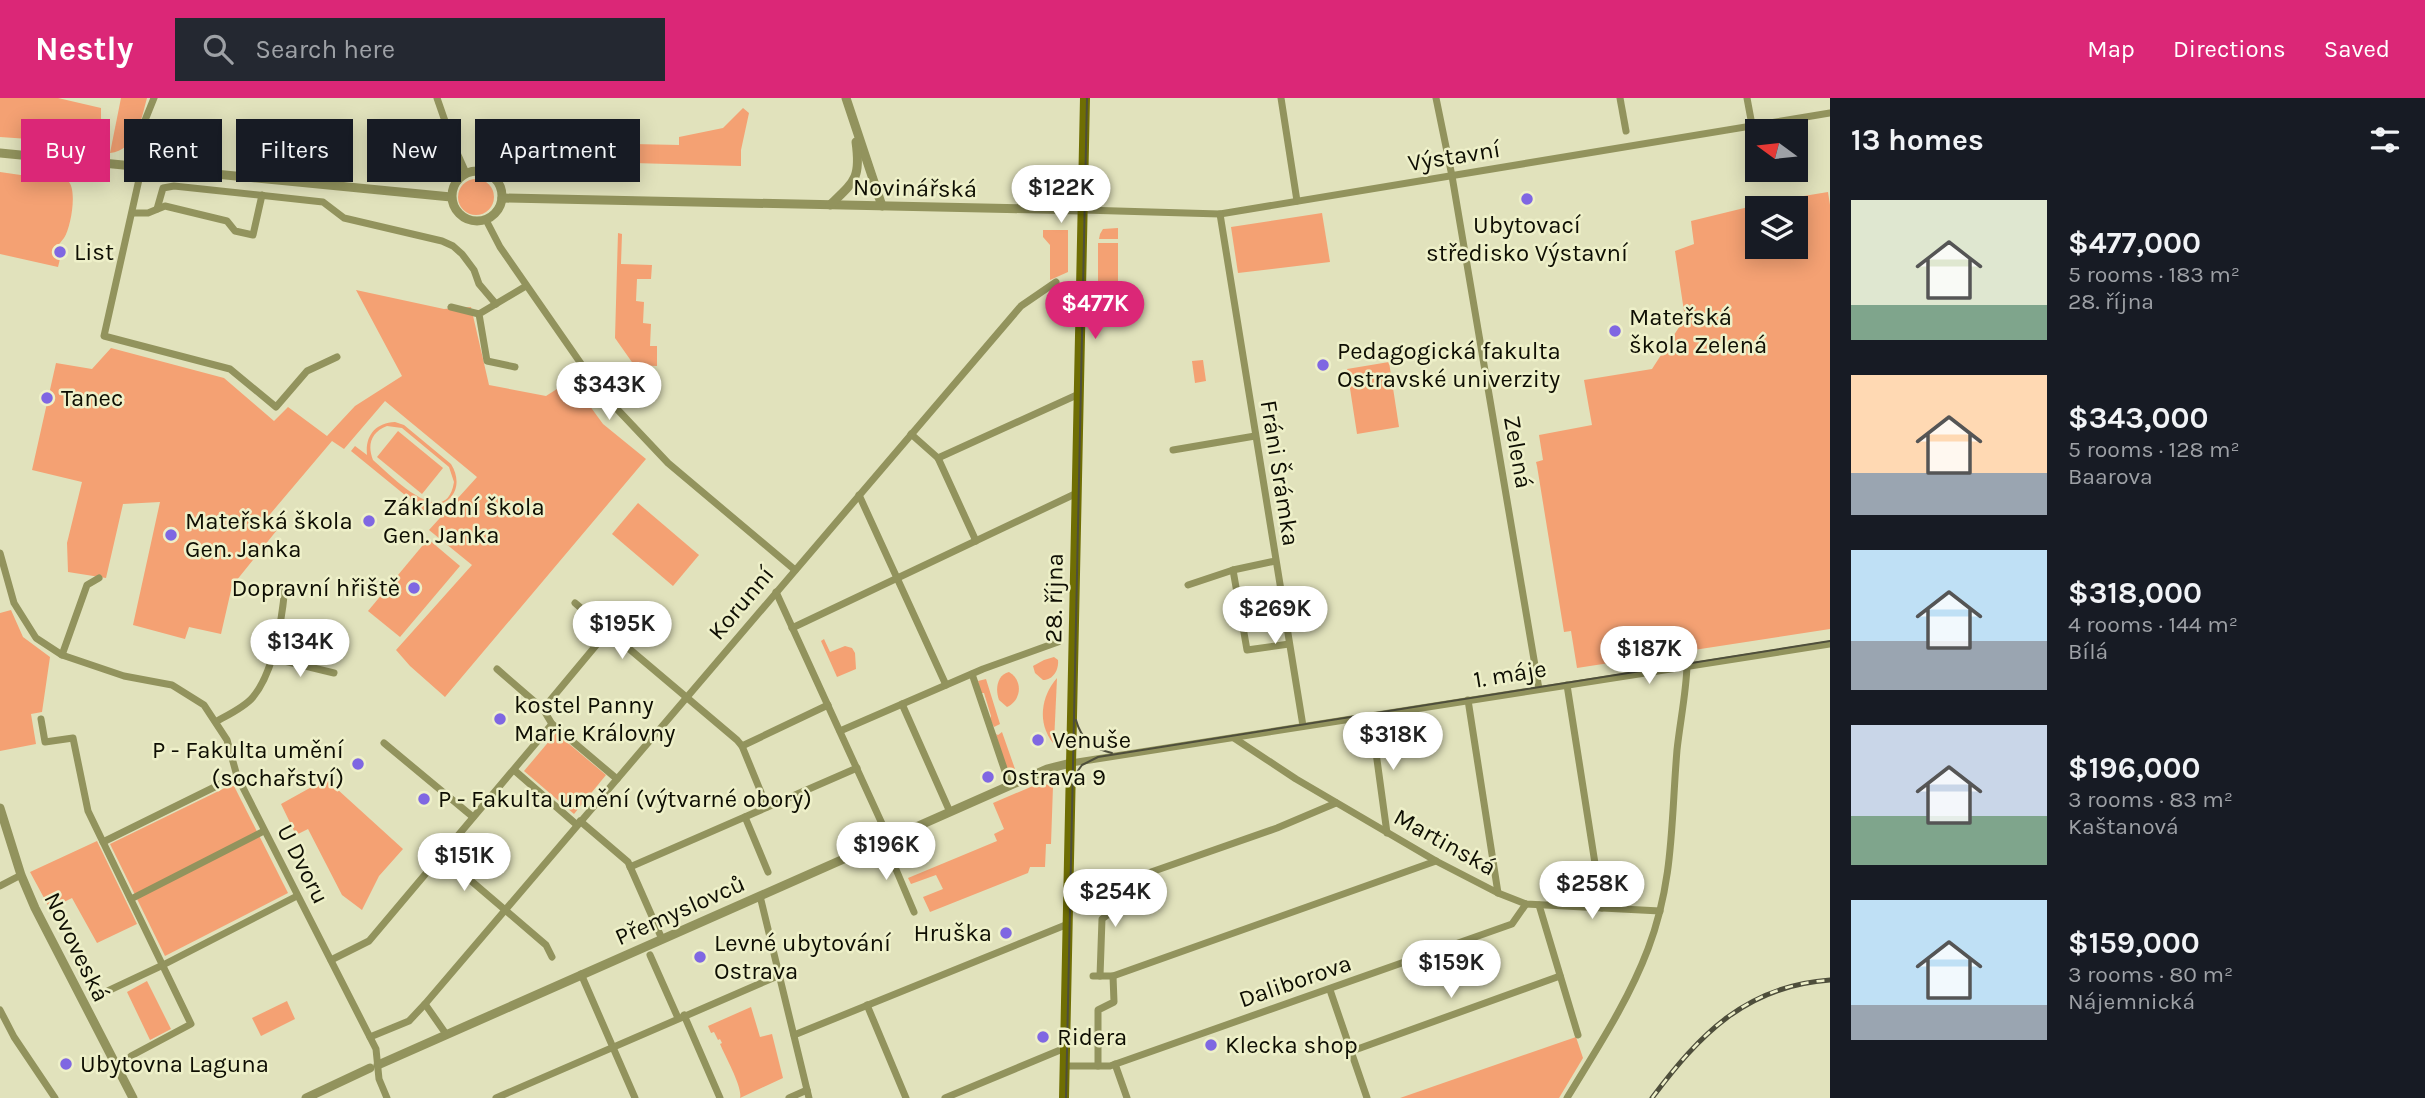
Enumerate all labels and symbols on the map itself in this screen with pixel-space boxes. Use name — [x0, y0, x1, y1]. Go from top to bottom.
north arrow — [1745, 119, 1808, 182]
street label: Výstavní — [1406, 135, 1503, 177]
pin: $122K — [1012, 166, 1110, 225]
street label: Novinářská — [853, 173, 977, 203]
marker: Ubytovací středisko Výstavní — [1519, 191, 1535, 207]
place label: Ubytovací středisko Výstavní — [1426, 211, 1629, 267]
place label: List — [74, 238, 114, 266]
marker: List — [52, 244, 68, 260]
pin: $477K — [1046, 282, 1144, 341]
place label: Mateřská škola Zelená — [1629, 303, 1767, 359]
marker: Mateřská škola Zelená — [1607, 323, 1623, 339]
place label: Pedagogická fakulta Ostravské univerzity — [1337, 337, 1561, 393]
marker: Pedagogická fakulta Ostravské univerzity — [1315, 357, 1331, 373]
pin: $343K — [560, 362, 658, 422]
place label: Tanec — [61, 384, 123, 412]
marker: Tanec — [39, 390, 55, 406]
street label: Fráni Šrámka — [1255, 398, 1306, 548]
street label: Zelená — [1498, 413, 1538, 491]
place label: Základní škola Gen. Janka — [383, 493, 545, 549]
place label: Mateřská škola Gen. Janka — [185, 507, 353, 563]
marker: Základní škola Gen. Janka — [361, 513, 377, 529]
marker: Mateřská škola Gen. Janka — [163, 527, 179, 543]
street label: 28. října — [1039, 553, 1069, 643]
street label: Korunní — [702, 560, 780, 645]
place label: Dopravní hřiště — [231, 574, 400, 602]
marker: Dopravní hřiště — [406, 580, 422, 596]
pin: $269K — [1226, 587, 1324, 646]
pin: $195K — [573, 602, 671, 661]
pin: $134K — [251, 620, 349, 679]
pin: $187K — [1600, 626, 1698, 686]
street label: 1. máje — [1472, 654, 1548, 694]
place label: kostel Panny Marie Královny — [514, 691, 675, 747]
marker: kostel Panny Marie Královny — [492, 711, 508, 727]
pin: $318K — [1344, 712, 1442, 772]
place label: Venuše — [1052, 726, 1131, 754]
marker: Venuše — [1030, 732, 1046, 748]
place label: P - Fakulta umění (sochařství) — [152, 736, 345, 792]
marker: P - Fakulta umění (sochařství) — [350, 756, 366, 772]
place label: Ostrava 9 — [1002, 763, 1106, 791]
marker: Ostrava 9 — [980, 769, 996, 785]
place label: P - Fakulta umění (výtvarné obory) — [438, 785, 812, 813]
marker: P - Fakulta umění (výtvarné obory) — [416, 791, 432, 807]
street label: Martinská — [1389, 803, 1501, 881]
street label: U Dvoru — [271, 820, 335, 908]
pin: $196K — [837, 822, 935, 882]
pin: $151K — [415, 834, 513, 893]
pin: $258K — [1543, 862, 1641, 921]
street label: Přemyslovců — [611, 869, 749, 951]
pin: $254K — [1066, 870, 1164, 929]
street label: Novoveská — [38, 888, 116, 1006]
place label: Hruška — [913, 919, 992, 947]
marker: Hruška — [998, 925, 1014, 941]
place label: Levné ubytování Ostrava — [714, 929, 892, 985]
pin: $159K — [1402, 940, 1500, 1000]
marker: Levné ubytování Ostrava — [692, 949, 708, 965]
street label: Daliborova — [1235, 949, 1355, 1013]
place label: Ridera — [1057, 1023, 1127, 1051]
marker: Ridera — [1035, 1029, 1051, 1045]
place label: Klecka shop — [1225, 1031, 1358, 1059]
marker: Klecka shop — [1203, 1037, 1219, 1053]
place label: Ubytovna Laguna — [80, 1050, 269, 1078]
marker: Ubytovna Laguna — [58, 1056, 74, 1072]

